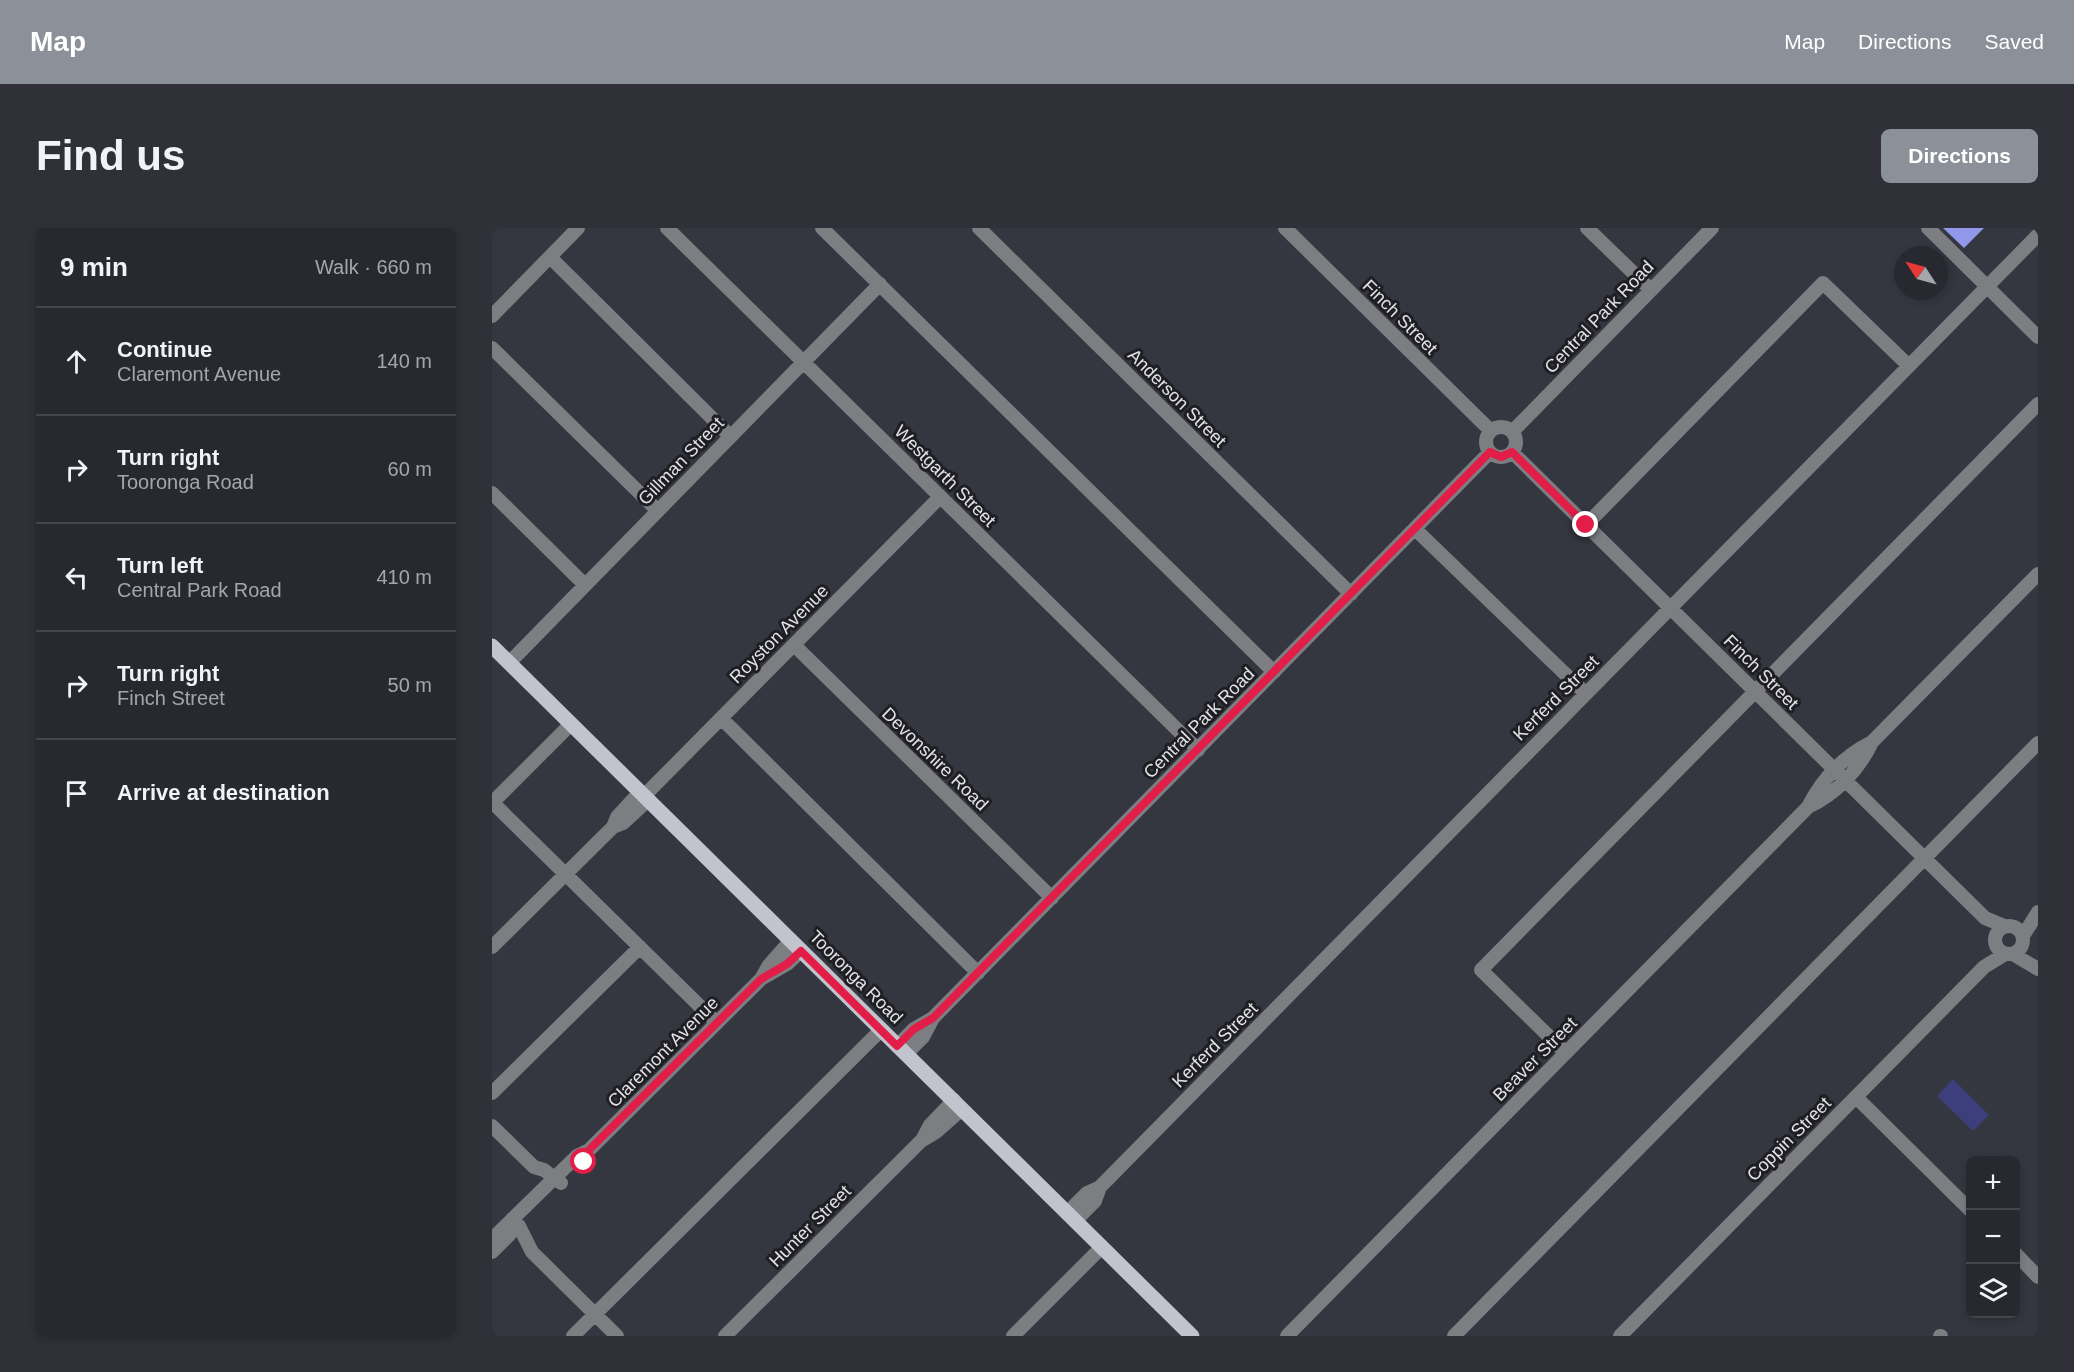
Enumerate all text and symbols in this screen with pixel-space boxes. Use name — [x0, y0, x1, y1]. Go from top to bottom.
text: Map — [30, 26, 86, 57]
text: Map — [1784, 30, 1825, 53]
text: Directions — [1858, 30, 1951, 53]
text: Saved — [1984, 30, 2044, 53]
button: Directions — [1881, 129, 2038, 183]
text: Find us — [36, 132, 185, 179]
north arrow — [1894, 246, 1948, 300]
text: 9 min — [60, 252, 128, 282]
text: Walk · 660 m — [315, 256, 432, 278]
street label: Central Park Road — [1540, 257, 1658, 377]
street label: Finch Street — [1359, 276, 1441, 358]
text: Continue — [117, 337, 212, 362]
icon: ahead — [60, 345, 93, 378]
street label: Anderson Street — [1124, 345, 1230, 451]
text: 140 m — [376, 350, 432, 372]
text: Claremont Avenue — [117, 363, 281, 385]
street label: Gillman Street — [634, 413, 728, 509]
street label: Westgarth Street — [890, 421, 1000, 531]
text: Turn right — [117, 445, 219, 470]
icon: right — [60, 453, 93, 486]
text: 60 m — [388, 458, 432, 480]
text: Tooronga Road — [117, 471, 254, 493]
route end — [1572, 511, 1598, 537]
text: Turn left — [117, 553, 203, 578]
icon: left — [60, 561, 93, 594]
text: 410 m — [376, 566, 432, 588]
text: Central Park Road — [117, 579, 282, 601]
street label: Royston Avenue — [726, 581, 832, 687]
street label: Finch Street — [1720, 631, 1802, 713]
street label: Kerferd Street — [1509, 651, 1603, 745]
text: Turn right — [117, 661, 219, 686]
street label: Central Park Road — [1140, 664, 1258, 782]
icon: right — [60, 669, 93, 702]
text: 50 m — [388, 674, 432, 696]
text: Finch Street — [117, 687, 225, 709]
street label: Devonshire Road — [878, 704, 992, 814]
icon: arrive — [60, 777, 93, 810]
text: Arrive at destination — [117, 780, 330, 805]
street label: Tooronga Road — [805, 926, 907, 1028]
street label: Claremont Avenue — [604, 993, 722, 1111]
street label: Kerferd Street — [1168, 998, 1262, 1092]
street label: Beaver Street — [1489, 1013, 1581, 1105]
street label: Coppin Street — [1743, 1093, 1835, 1185]
route start — [570, 1148, 596, 1174]
map controls — [1966, 1156, 2020, 1318]
button: + — [1966, 1156, 2020, 1210]
street label: Hunter Street — [765, 1181, 855, 1271]
button: − — [1966, 1210, 2020, 1264]
button: layers — [1966, 1264, 2020, 1318]

